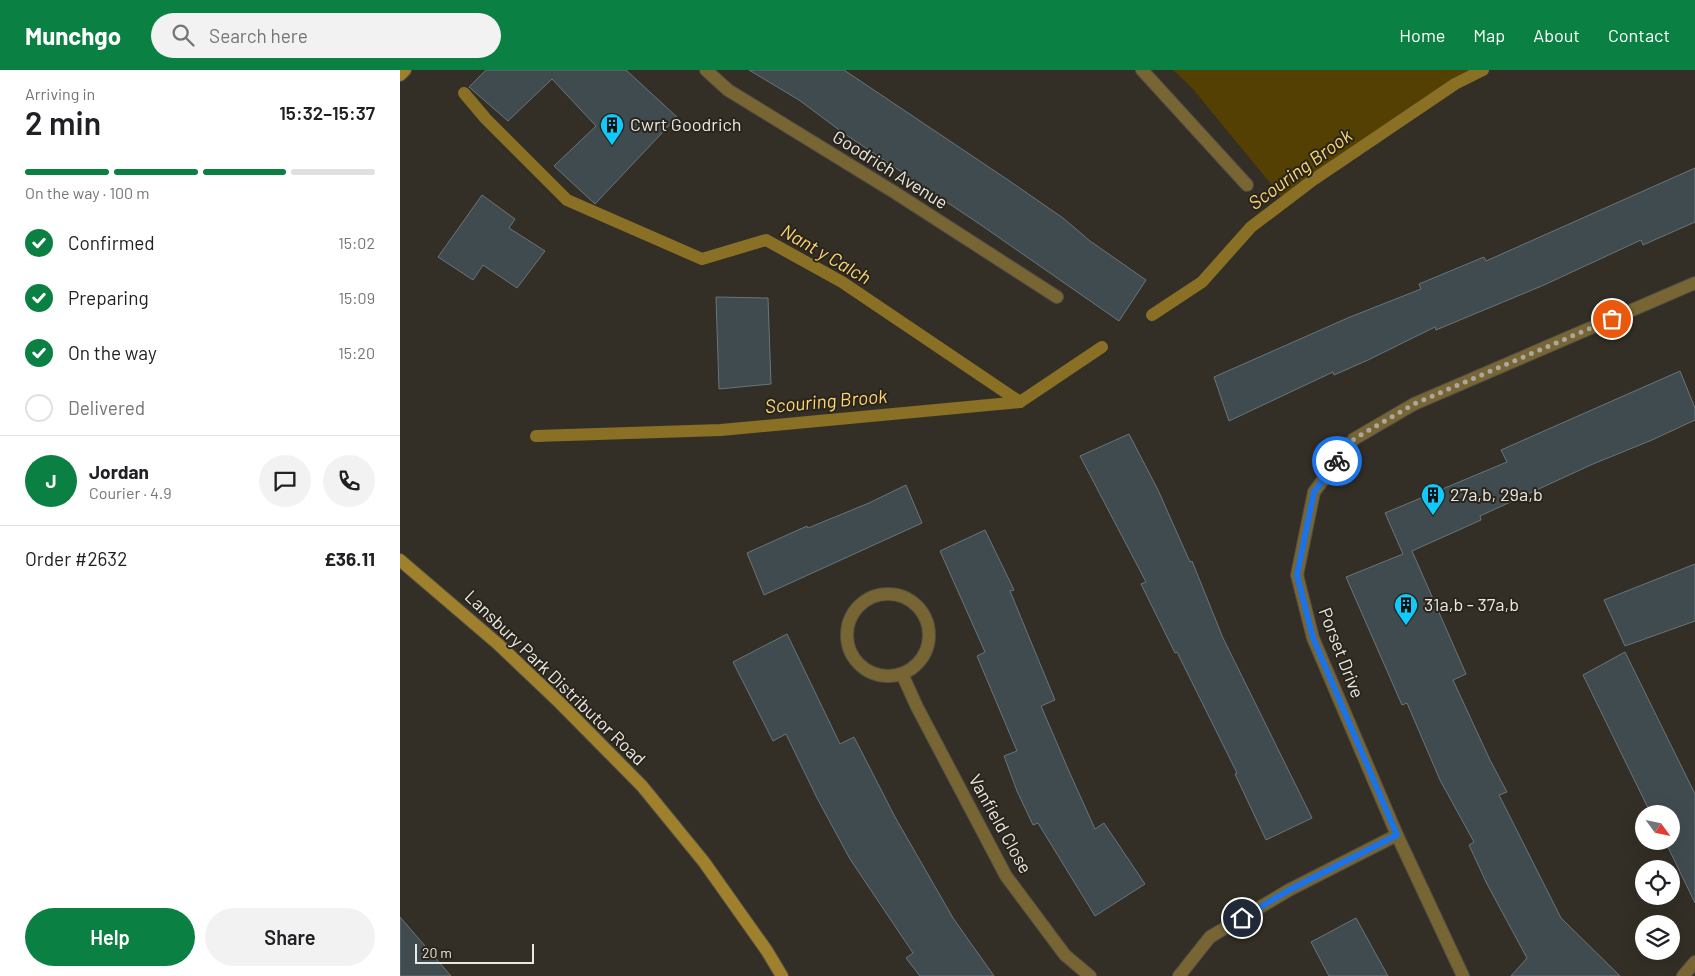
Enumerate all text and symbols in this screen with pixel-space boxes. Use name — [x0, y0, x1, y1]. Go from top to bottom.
search box — [151, 13, 501, 58]
text: Munchgo — [25, 21, 121, 50]
icon: search — [169, 21, 197, 49]
text: Search here — [209, 24, 308, 47]
text: Home — [1399, 24, 1445, 46]
text: Map — [1473, 24, 1505, 46]
text: About — [1533, 24, 1580, 46]
text: Contact — [1608, 24, 1670, 46]
text: Arriving in — [25, 84, 95, 103]
text: 15:32–15:37 — [279, 101, 375, 124]
text: 2 min — [25, 103, 101, 141]
building icon: Cwrt Goodrich — [599, 112, 625, 146]
place label: Cwrt Goodrich — [630, 113, 742, 135]
water label: Scouring Brook — [1243, 123, 1357, 214]
street label: Goodrich Avenue — [829, 125, 952, 213]
text: On the way · 100 m — [25, 183, 150, 202]
water label: Nant y Calch — [777, 219, 875, 289]
icon: check — [25, 229, 53, 257]
text: Confirmed — [68, 231, 155, 254]
text: 15:02 — [338, 233, 375, 252]
icon: check — [25, 284, 53, 312]
text: Preparing — [68, 286, 149, 309]
text: 15:09 — [338, 288, 375, 307]
pin — [1591, 298, 1633, 340]
icon: bag — [1598, 305, 1626, 333]
icon: check — [25, 339, 53, 367]
text: On the way — [68, 341, 157, 364]
text: 15:20 — [338, 343, 375, 362]
water label: Scouring Brook — [764, 384, 889, 417]
text: Delivered — [68, 396, 145, 419]
courier — [1312, 436, 1362, 486]
icon: bike — [1323, 447, 1351, 475]
button: chat — [259, 455, 311, 507]
button: phone — [323, 455, 375, 507]
text: Jordan — [89, 460, 149, 483]
text: J — [45, 469, 57, 492]
building icon: 27a,b, 29a,b — [1420, 482, 1446, 516]
text: Courier · 4.9 — [89, 483, 172, 502]
place label: 27a,b, 29a,b — [1450, 483, 1543, 505]
text: Order #2632 — [25, 547, 127, 570]
text: £36.11 — [324, 547, 375, 570]
street label: Lansbury Park Distributor Road — [461, 585, 651, 770]
building icon: 31a,b - 37a,b — [1393, 592, 1419, 626]
place label: 31a,b - 37a,b — [1424, 593, 1519, 615]
street label: Porset Drive — [1315, 604, 1369, 701]
street label: Vanfield Close — [965, 770, 1037, 877]
north arrow — [1635, 805, 1680, 850]
map controls — [1635, 805, 1680, 960]
button: locate — [1635, 860, 1680, 905]
pin — [1221, 897, 1263, 939]
icon: home — [1228, 904, 1256, 932]
button: Help — [25, 908, 195, 966]
button: Share — [205, 908, 375, 966]
button: layers — [1635, 915, 1680, 960]
scale bar — [415, 941, 534, 964]
text: 20 m — [422, 944, 452, 961]

